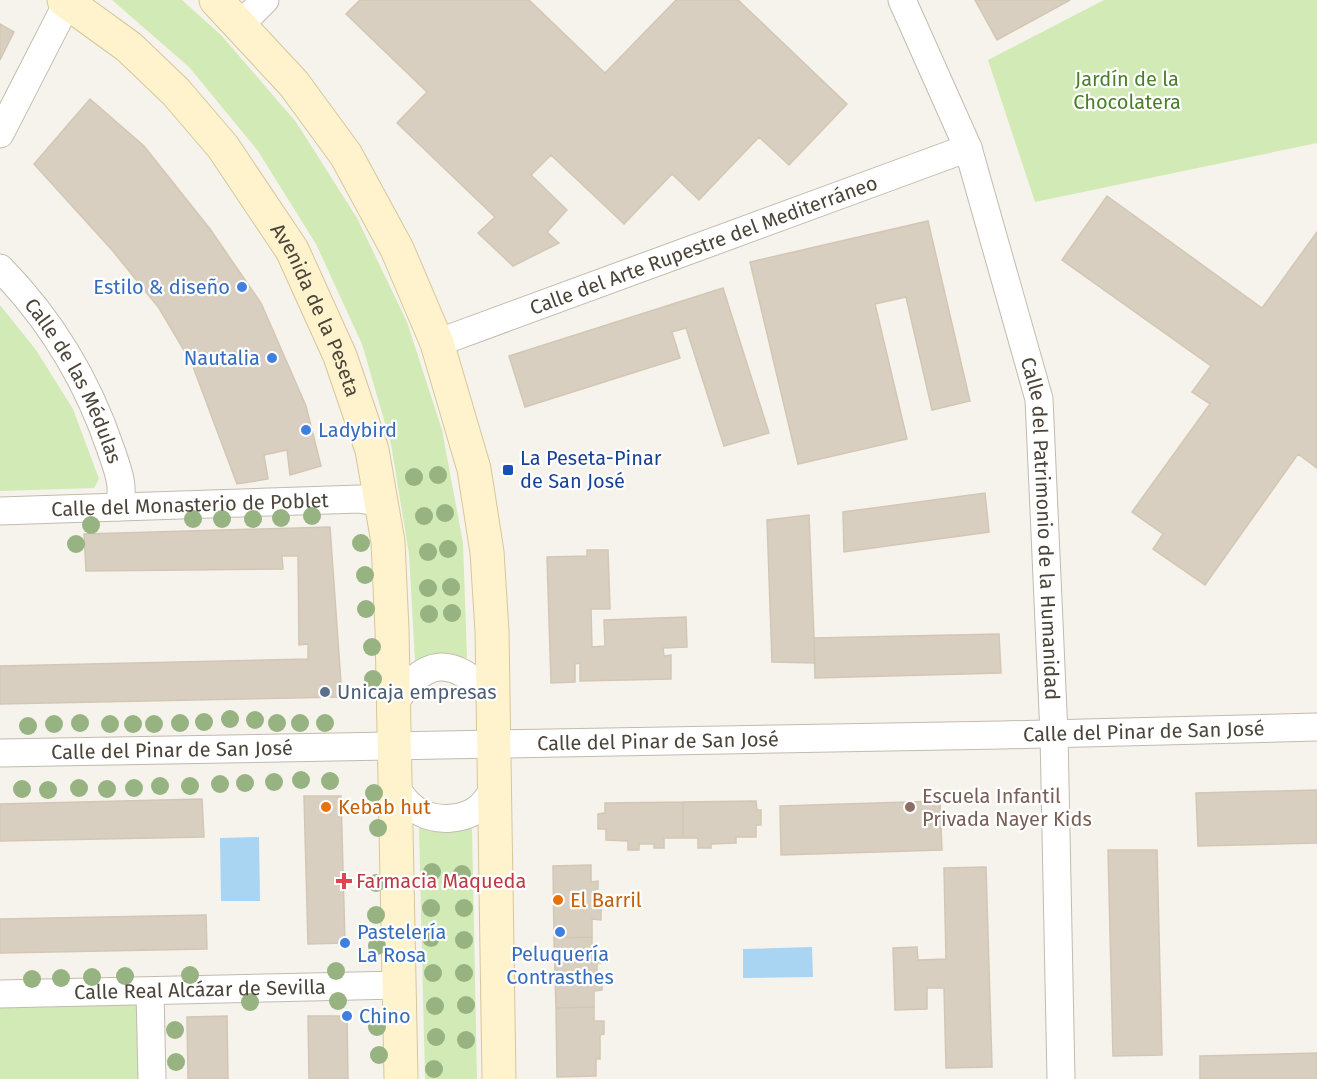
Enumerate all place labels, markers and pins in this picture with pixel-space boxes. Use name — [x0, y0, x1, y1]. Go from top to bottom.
place label: Estilo & diseño — [93, 275, 230, 299]
marker: Estilo & diseño — [235, 280, 249, 294]
place label: Nautalia — [184, 346, 260, 370]
marker: Nautalia — [265, 351, 279, 365]
place label: Ladybird — [318, 418, 397, 442]
marker: Ladybird — [299, 423, 313, 437]
place label: La Peseta-Pinar de San José — [520, 446, 662, 493]
marker: La Peseta-Pinar de San José — [501, 463, 515, 477]
place label: Unicaja empresas — [337, 680, 497, 704]
marker: Unicaja empresas — [318, 685, 332, 699]
place label: Escuela Infantil Privada Nayer Kids — [922, 784, 1092, 831]
place label: Kebab hut — [338, 795, 431, 819]
marker: Kebab hut — [319, 800, 333, 814]
marker: Escuela Infantil Privada Nayer Kids — [903, 800, 917, 814]
place label: Farmacia Maqueda — [356, 869, 526, 893]
marker: Farmacia Maqueda — [337, 874, 351, 888]
place label: El Barril — [570, 888, 642, 912]
marker: El Barril — [551, 893, 565, 907]
place label: Pastelería La Rosa — [357, 920, 446, 967]
marker: Peluquería Contrasthes — [553, 925, 567, 939]
marker: Pastelería La Rosa — [338, 936, 352, 950]
place label: Peluquería Contrasthes — [506, 942, 614, 989]
place label: Chino — [359, 1004, 411, 1028]
marker: Chino — [340, 1009, 354, 1023]

